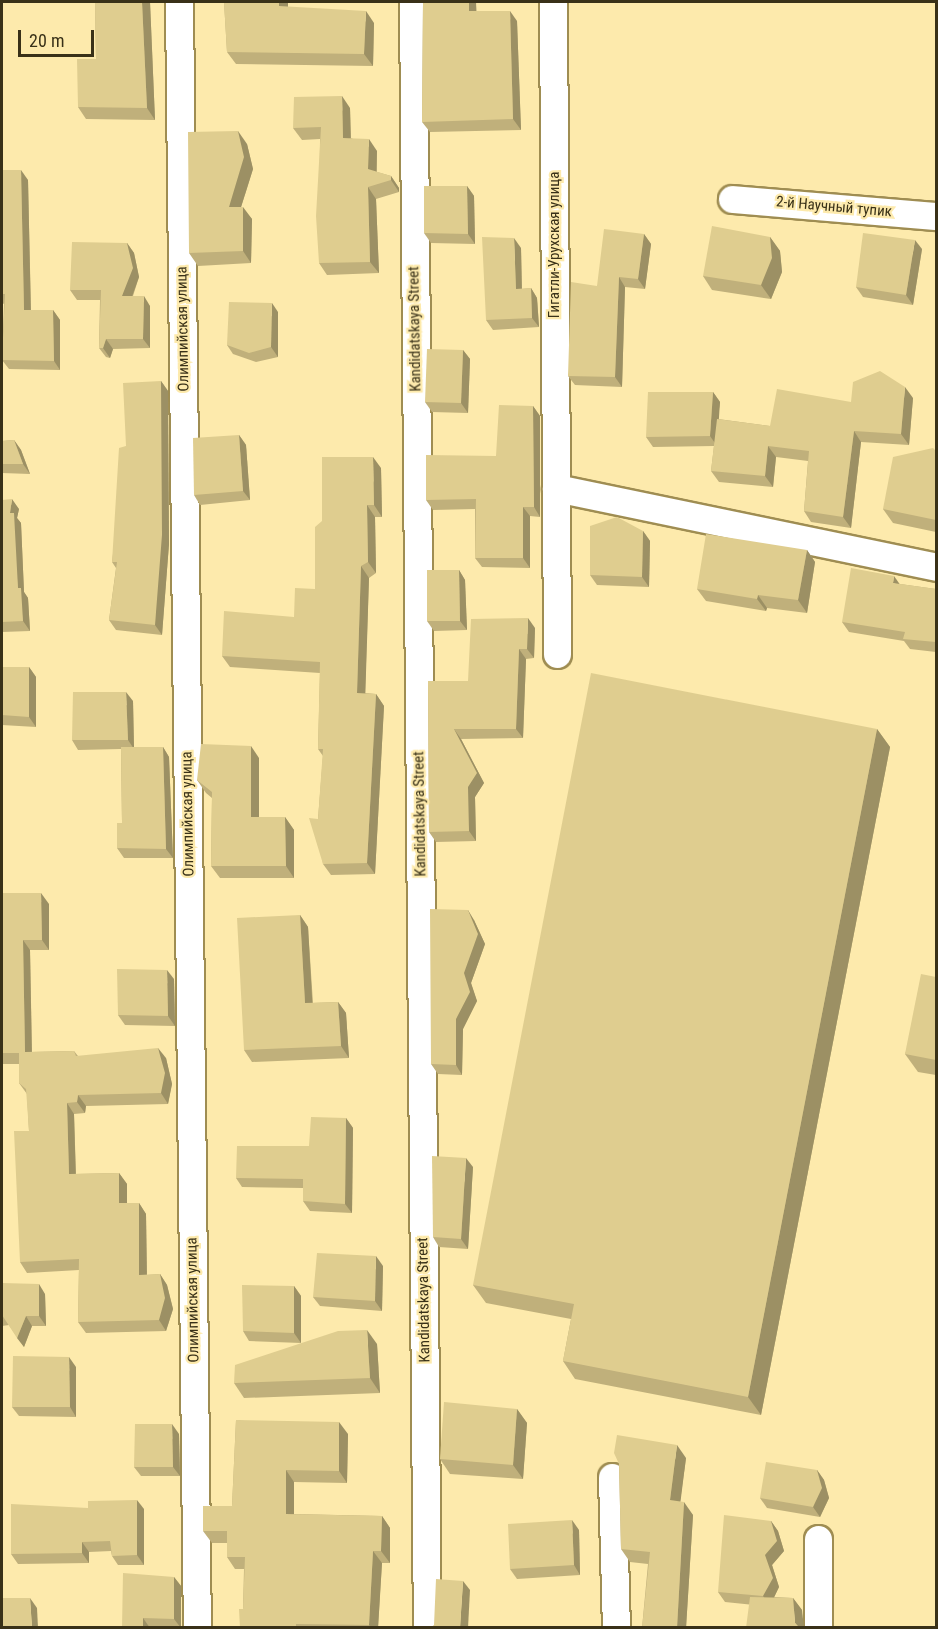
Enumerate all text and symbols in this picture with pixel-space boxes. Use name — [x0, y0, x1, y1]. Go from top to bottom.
scale bar — [21, 18, 98, 56]
text: 20 m — [29, 30, 64, 51]
street label: Гигатли-Урухская улица — [546, 172, 564, 318]
street label: 2-й Научный тупик — [775, 193, 893, 221]
street label: Олимпийская улица — [173, 266, 193, 392]
street label: Kandidatskaya Street — [405, 266, 425, 392]
street label: Олимпийская улица — [178, 751, 198, 877]
street label: Kandidatskaya Street — [410, 751, 430, 877]
street label: Олимпийская улица — [183, 1237, 203, 1363]
street label: Kandidatskaya Street — [414, 1237, 434, 1363]

